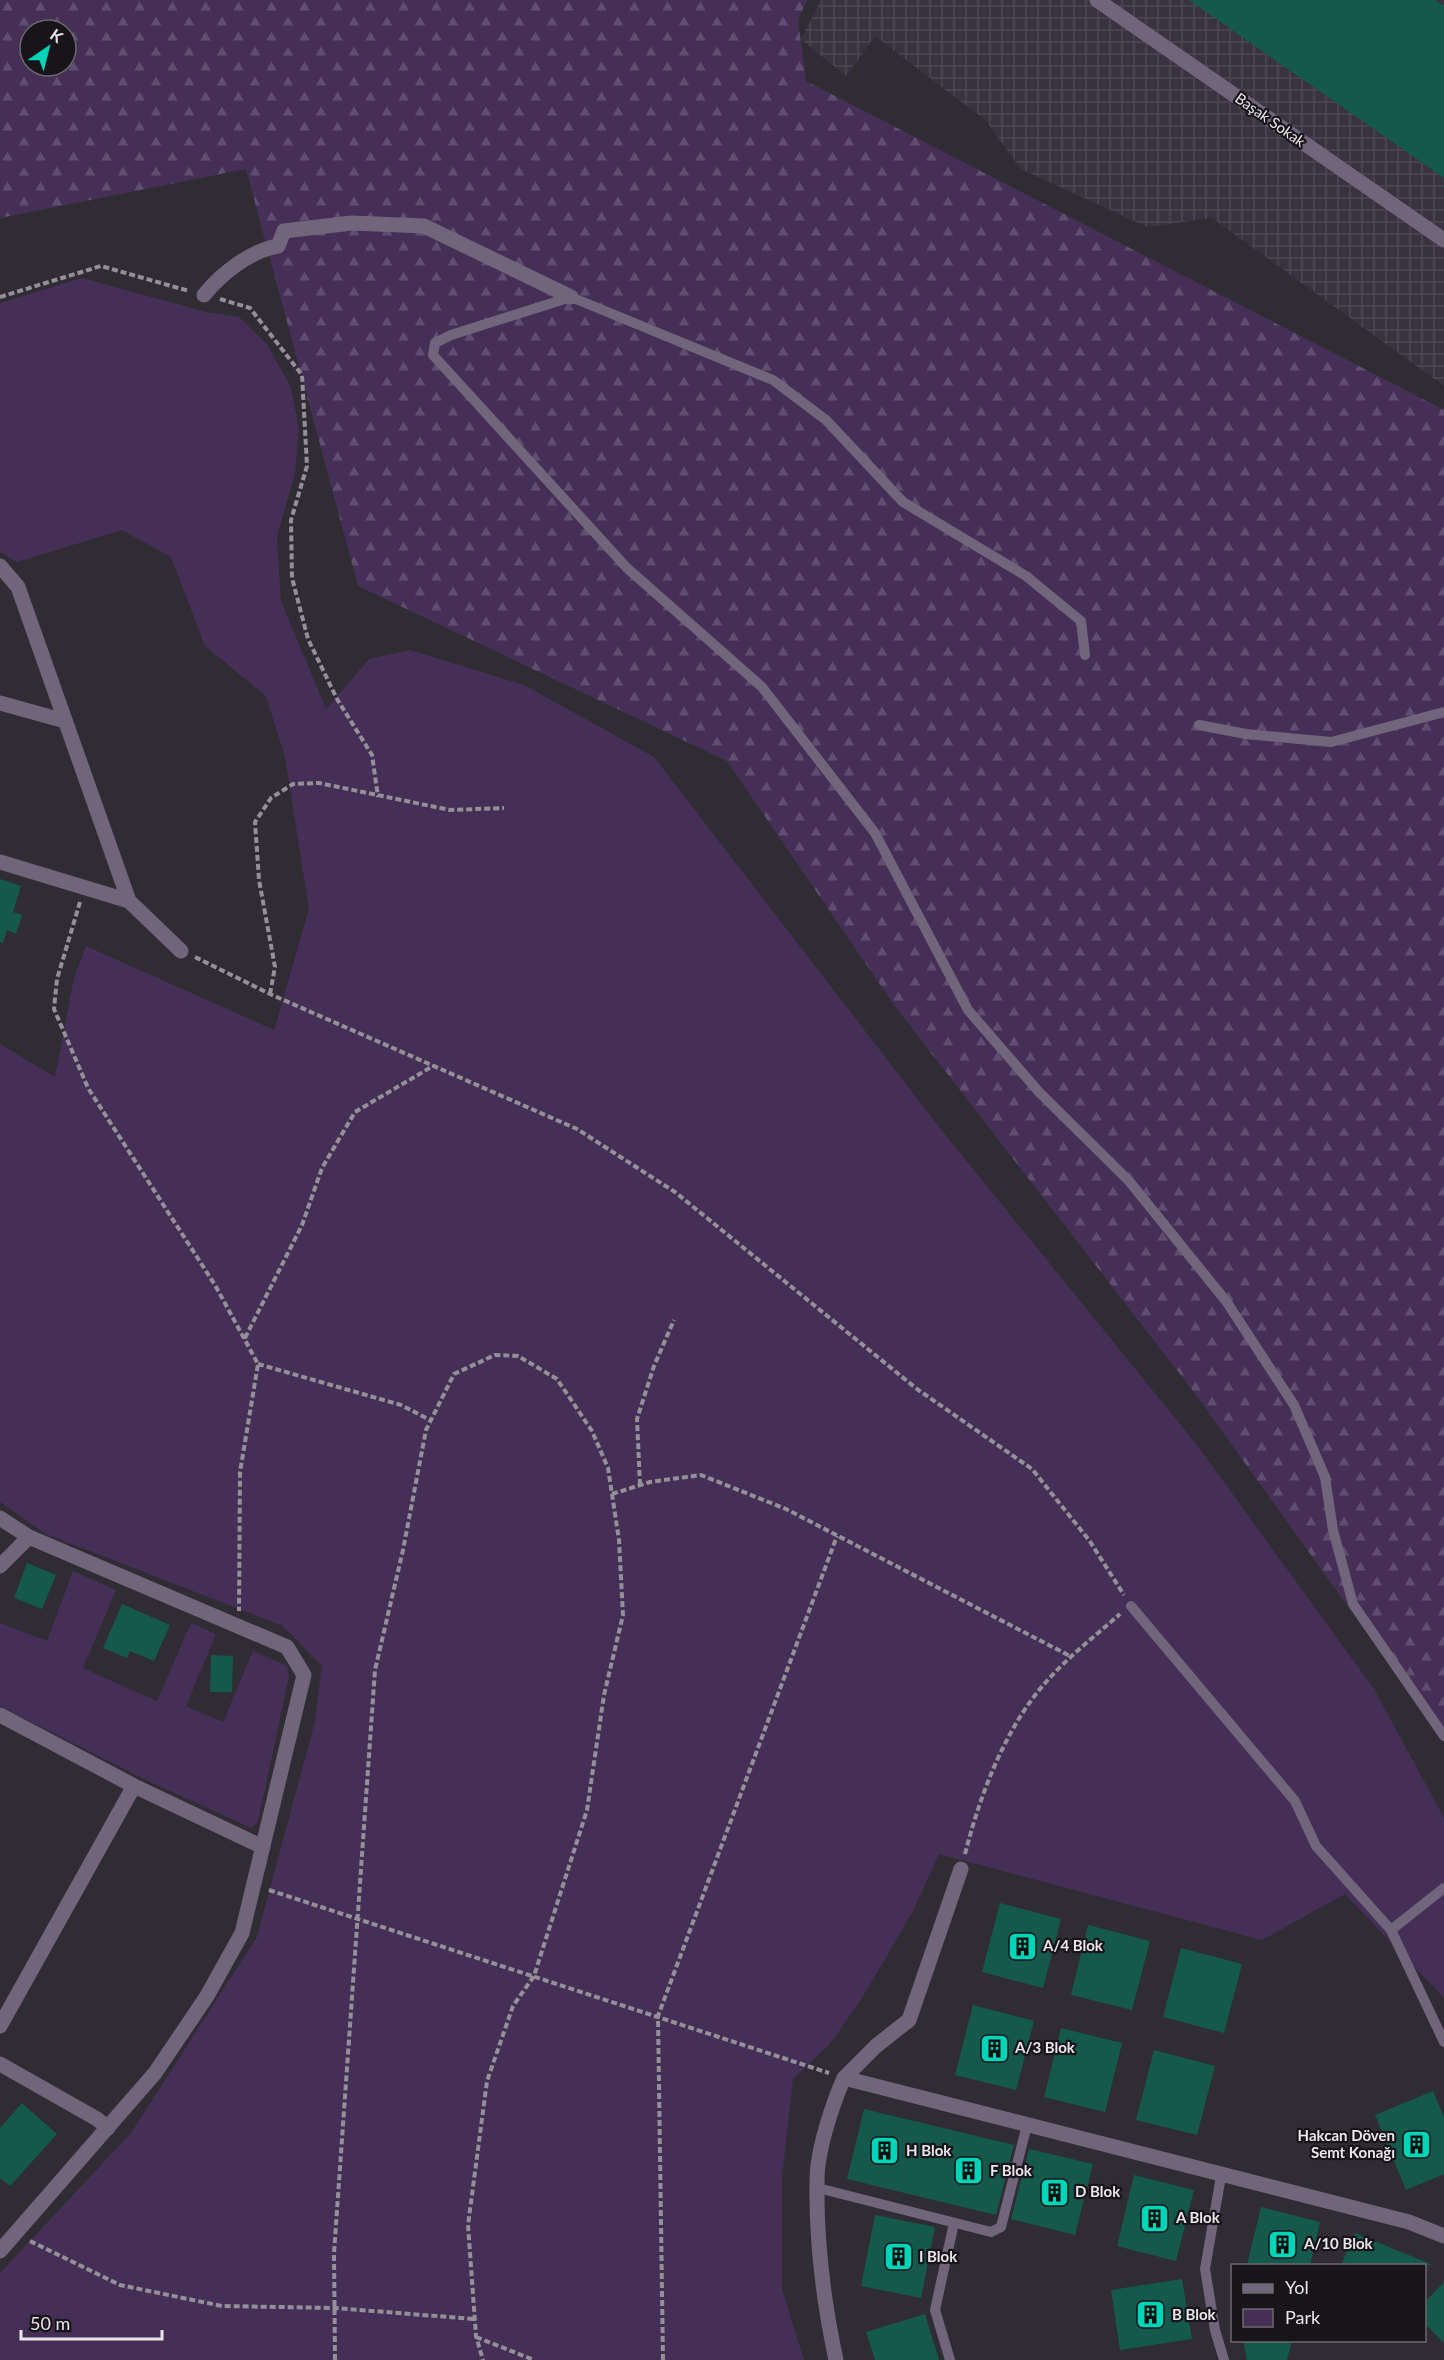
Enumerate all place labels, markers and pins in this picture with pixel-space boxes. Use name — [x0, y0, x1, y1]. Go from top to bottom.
building icon: A/4 Blok — [1006, 1930, 1038, 1962]
place label: A/4 Blok — [1042, 1936, 1104, 1954]
building icon: A/3 Blok — [978, 2032, 1010, 2064]
place label: A/3 Blok — [1014, 2038, 1076, 2056]
place label: Hakcan Döven Semt Konağı — [1298, 2126, 1395, 2161]
building icon: Hakcan Döven Semt Konağı — [1400, 2129, 1432, 2161]
building icon: H Blok — [869, 2135, 901, 2167]
place label: H Blok — [906, 2141, 952, 2159]
building icon: F Blok — [953, 2155, 985, 2187]
place label: F Blok — [990, 2161, 1033, 2179]
building icon: D Blok — [1038, 2176, 1070, 2208]
place label: D Blok — [1075, 2182, 1121, 2200]
building icon: A Blok — [1139, 2202, 1171, 2234]
place label: A Blok — [1175, 2208, 1221, 2226]
building icon: A/10 Blok — [1267, 2228, 1299, 2260]
place label: A/10 Blok — [1303, 2234, 1374, 2252]
building icon: I Blok — [882, 2241, 914, 2273]
place label: I Blok — [919, 2247, 958, 2265]
building icon: B Blok — [1135, 2299, 1167, 2331]
place label: B Blok — [1172, 2305, 1217, 2323]

